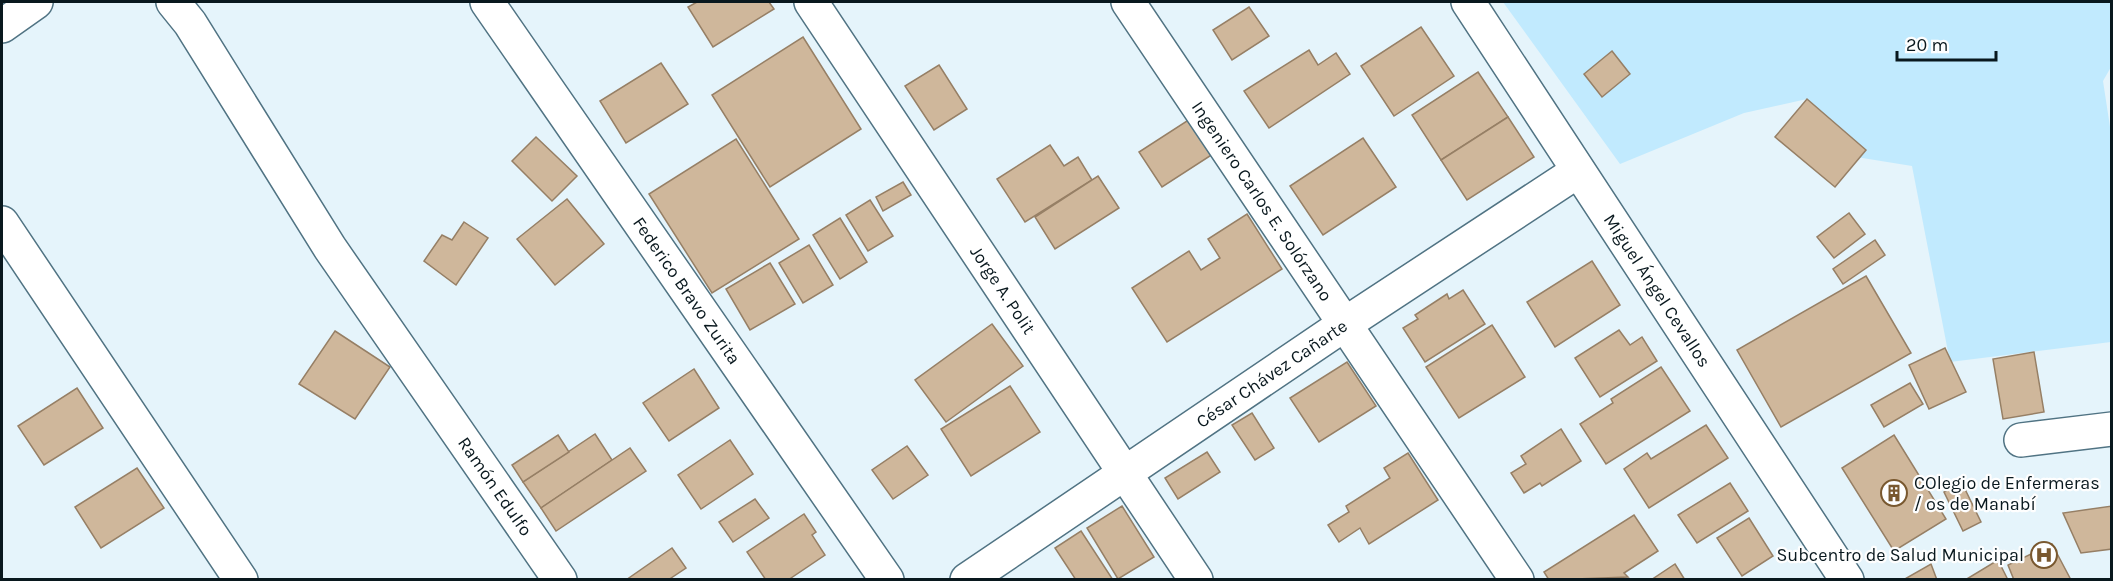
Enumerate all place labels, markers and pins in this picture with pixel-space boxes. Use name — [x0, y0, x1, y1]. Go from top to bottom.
place label: COlegio de Enfermeras / os de Manabí — [1914, 472, 2100, 515]
building icon: COlegio de Enfermeras / os de Manabí — [1879, 478, 1909, 508]
hospital icon: Subcentro de Salud Municipal — [2029, 540, 2059, 570]
place label: Subcentro de Salud Municipal — [1776, 544, 2024, 566]

